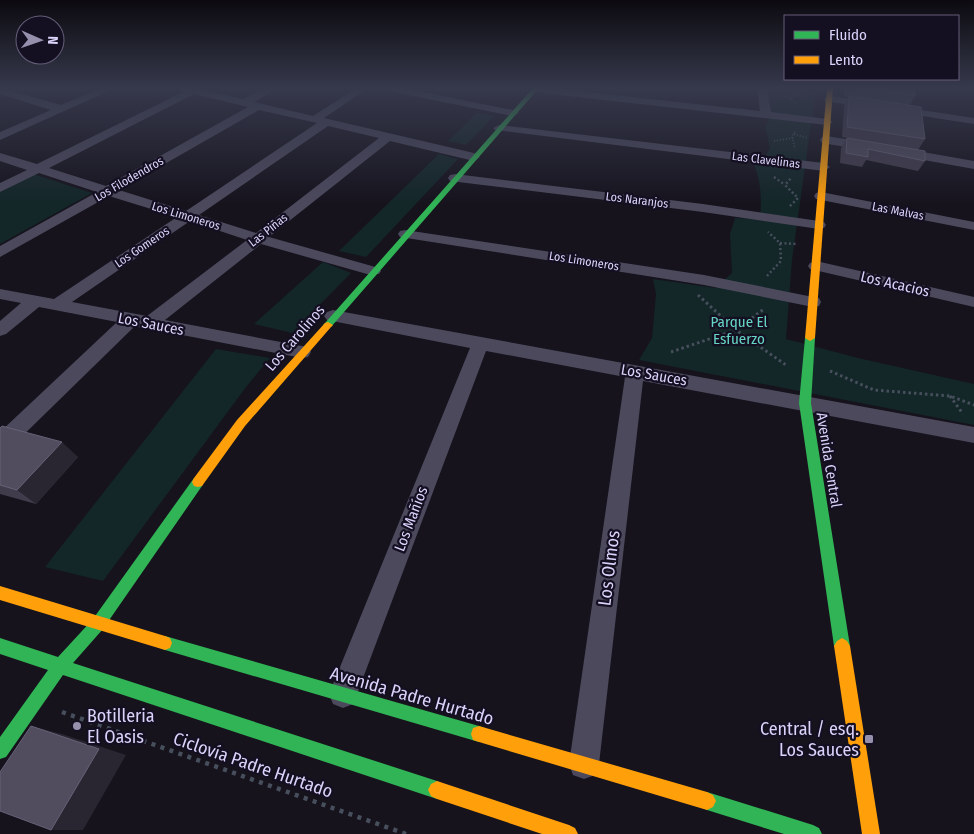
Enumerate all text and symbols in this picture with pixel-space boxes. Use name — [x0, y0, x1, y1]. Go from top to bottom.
north arrow — [15, 15, 65, 65]
legend — [784, 15, 959, 80]
text: Fluido — [829, 26, 867, 44]
text: N — [44, 36, 61, 45]
text: Lento — [829, 51, 863, 69]
street label: Las Clavelinas — [731, 149, 801, 171]
street label: Los Filodendros — [92, 154, 166, 204]
street label: Los Naranjos — [605, 189, 669, 211]
street label: Los Limoneros — [150, 199, 222, 233]
street label: Las Malvas — [871, 199, 925, 223]
street label: Las Piñas — [246, 210, 290, 250]
street label: Los Gomeros — [112, 224, 172, 270]
street label: Los Limoneros — [548, 249, 620, 273]
street label: Los Acacios — [859, 267, 931, 301]
street label: Los Carolinos — [261, 301, 329, 375]
street label: Los Sauces — [117, 309, 185, 339]
park label: Parque El Esfuerzo — [711, 313, 768, 348]
street label: Los Sauces — [620, 360, 688, 390]
street label: Avenida Central — [813, 411, 845, 509]
street label: Los Mañíos — [390, 484, 432, 554]
street label: Los Olmos — [593, 529, 625, 607]
street label: Avenida Padre Hurtado — [328, 662, 496, 730]
place label: Botilleria El Oasis — [87, 705, 155, 748]
place label: Central / esq. Los Sauces — [760, 718, 859, 761]
marker: Botilleria El Oasis — [71, 720, 83, 732]
street label: Ciclovía Padre Hurtado — [170, 727, 336, 803]
marker: Central / esq. Los Sauces — [863, 733, 875, 745]

